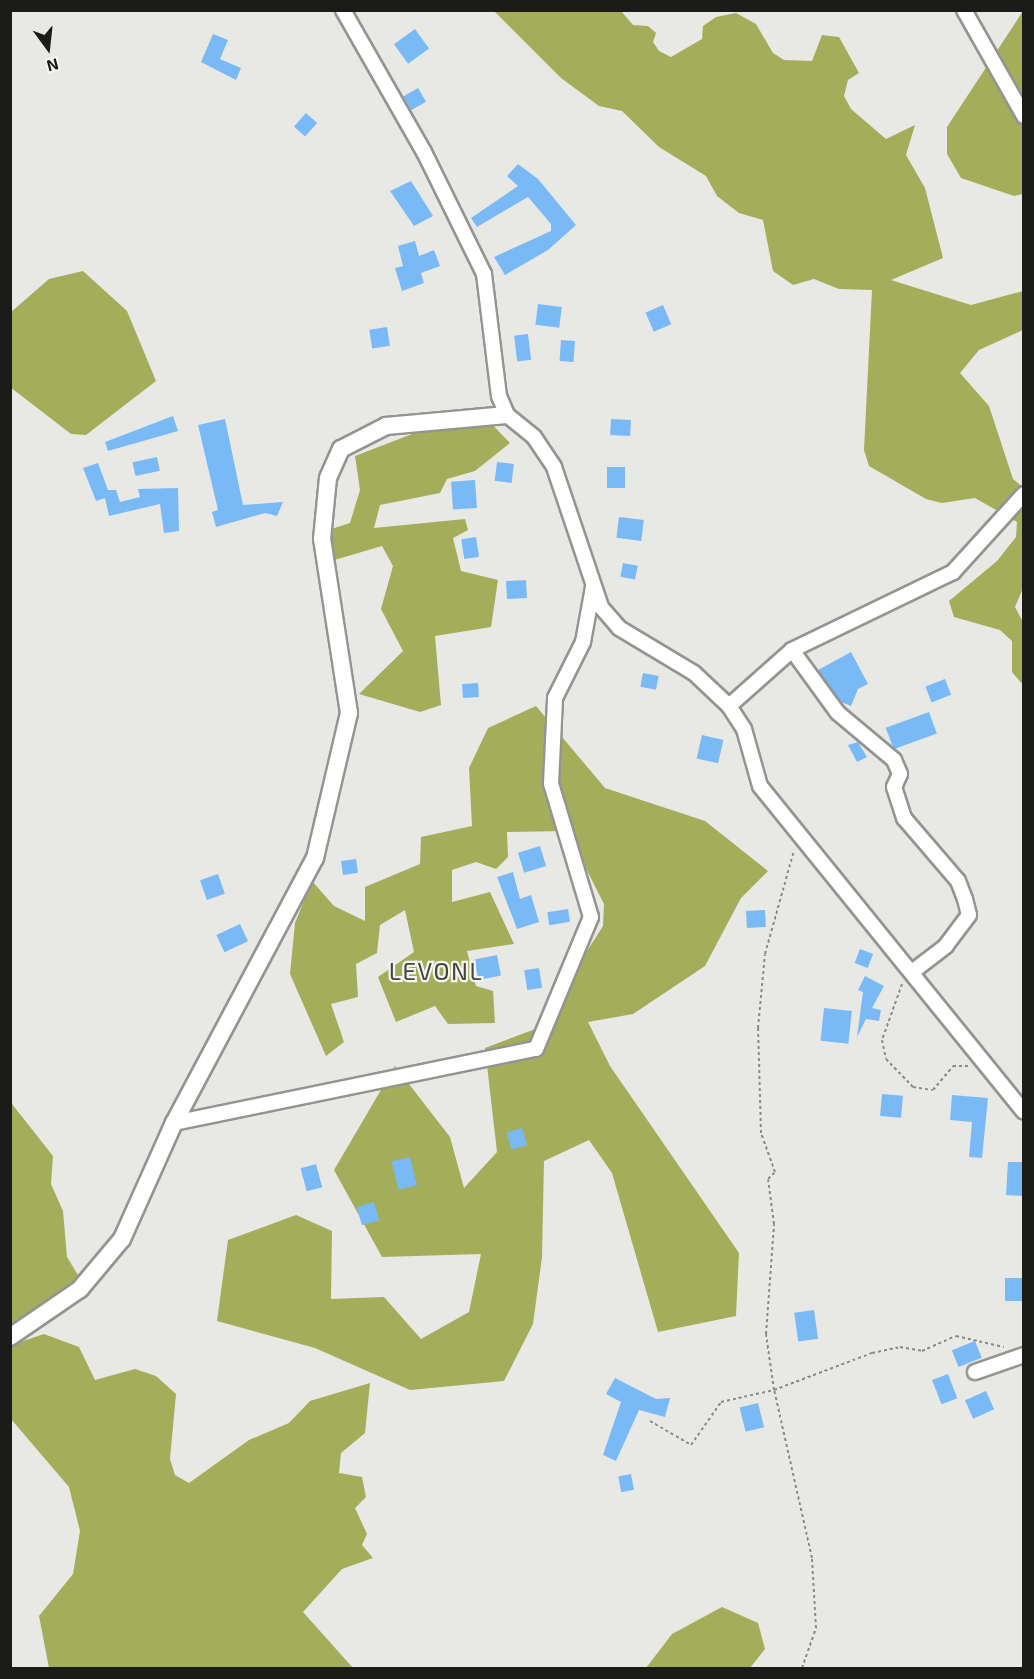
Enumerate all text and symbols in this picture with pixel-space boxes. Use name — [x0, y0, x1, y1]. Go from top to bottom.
north arrow — [18, 18, 78, 78]
text: N — [45, 55, 61, 77]
district label: LEVONL — [389, 957, 483, 985]

